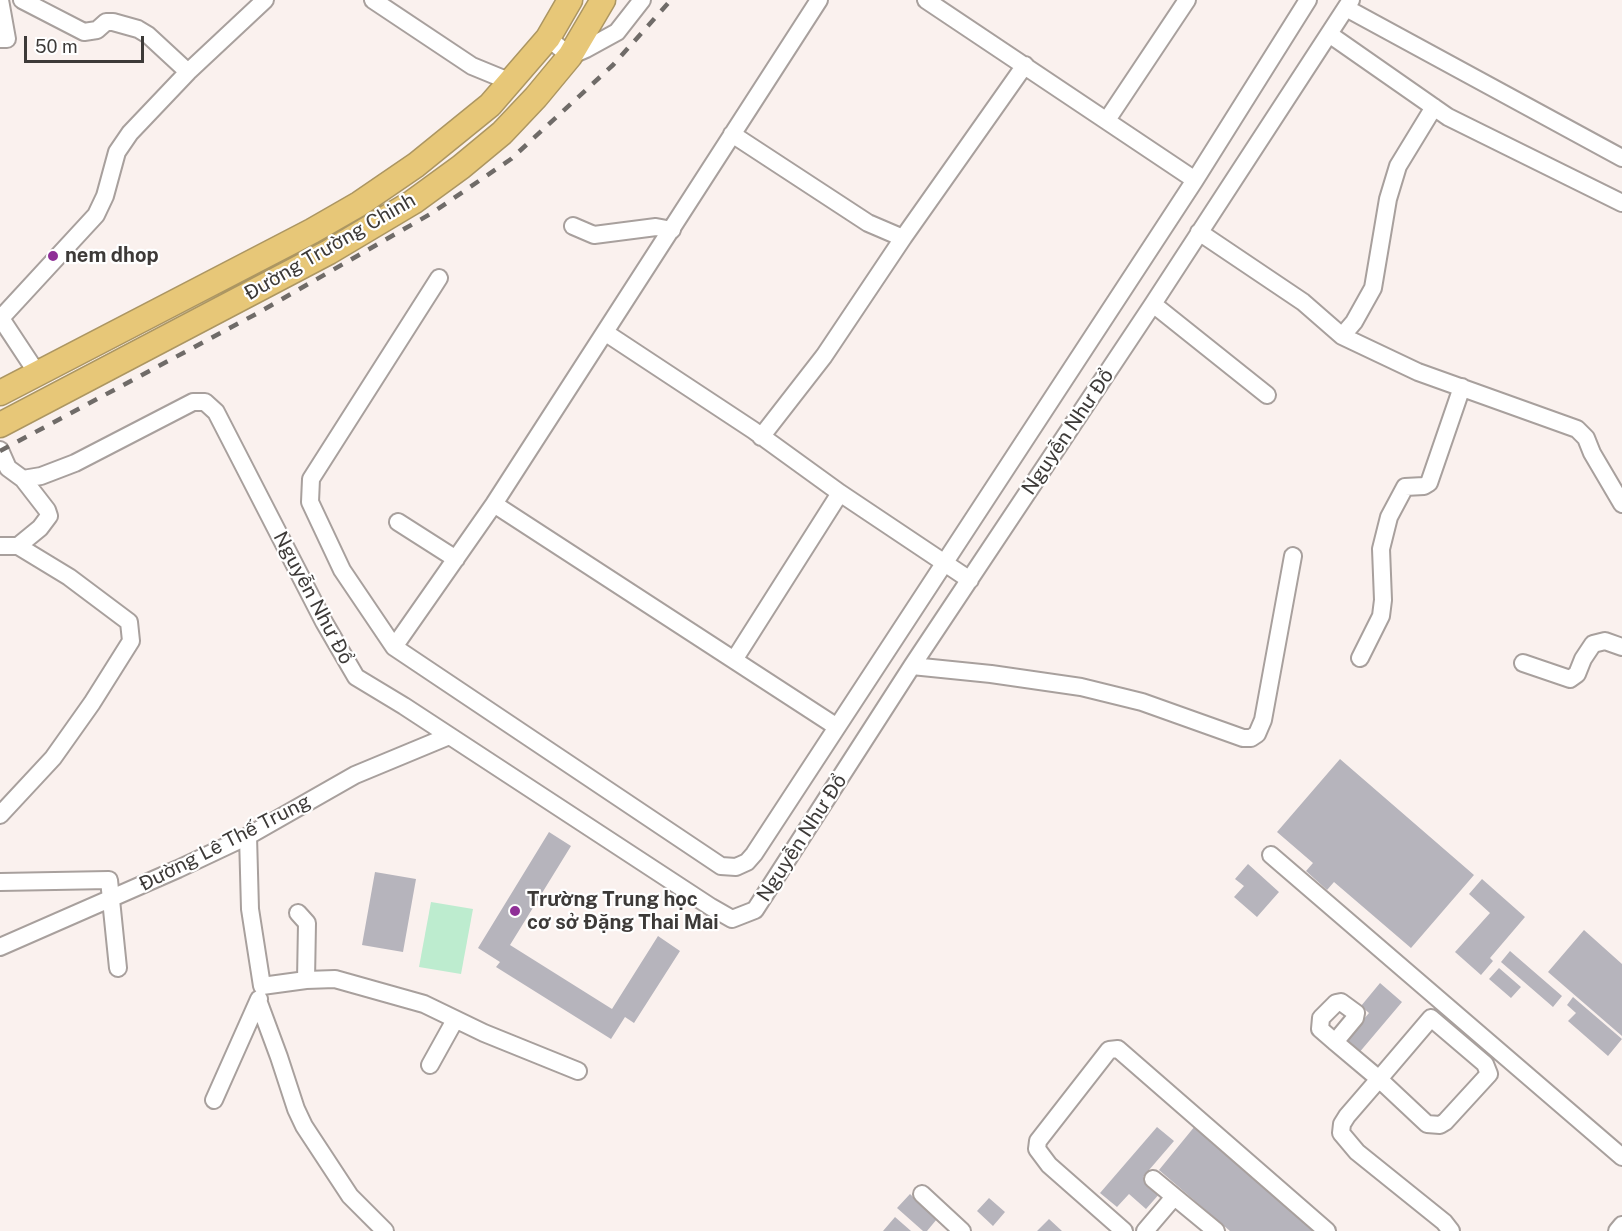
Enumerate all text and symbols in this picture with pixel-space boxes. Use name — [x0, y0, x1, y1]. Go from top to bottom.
scale bar — [27, 24, 147, 62]
text: 50 m — [35, 36, 78, 57]
street label: Đường Trường Chinh — [240, 188, 420, 306]
place label: nem dhop — [65, 244, 159, 268]
marker: nem dhop — [46, 249, 60, 263]
street label: Nguyễn Như Đổ — [1017, 364, 1119, 500]
street label: Nguyễn Như Đổ — [268, 528, 358, 668]
street label: Nguyễn Như Đổ — [752, 770, 852, 906]
street label: Đường Lê Thế Trung — [135, 789, 315, 897]
place label: Trường Trung học cơ sở Đặng Thai Mai — [527, 888, 719, 935]
marker: Trường Trung học cơ sở Đặng Thai Mai — [508, 904, 522, 918]

